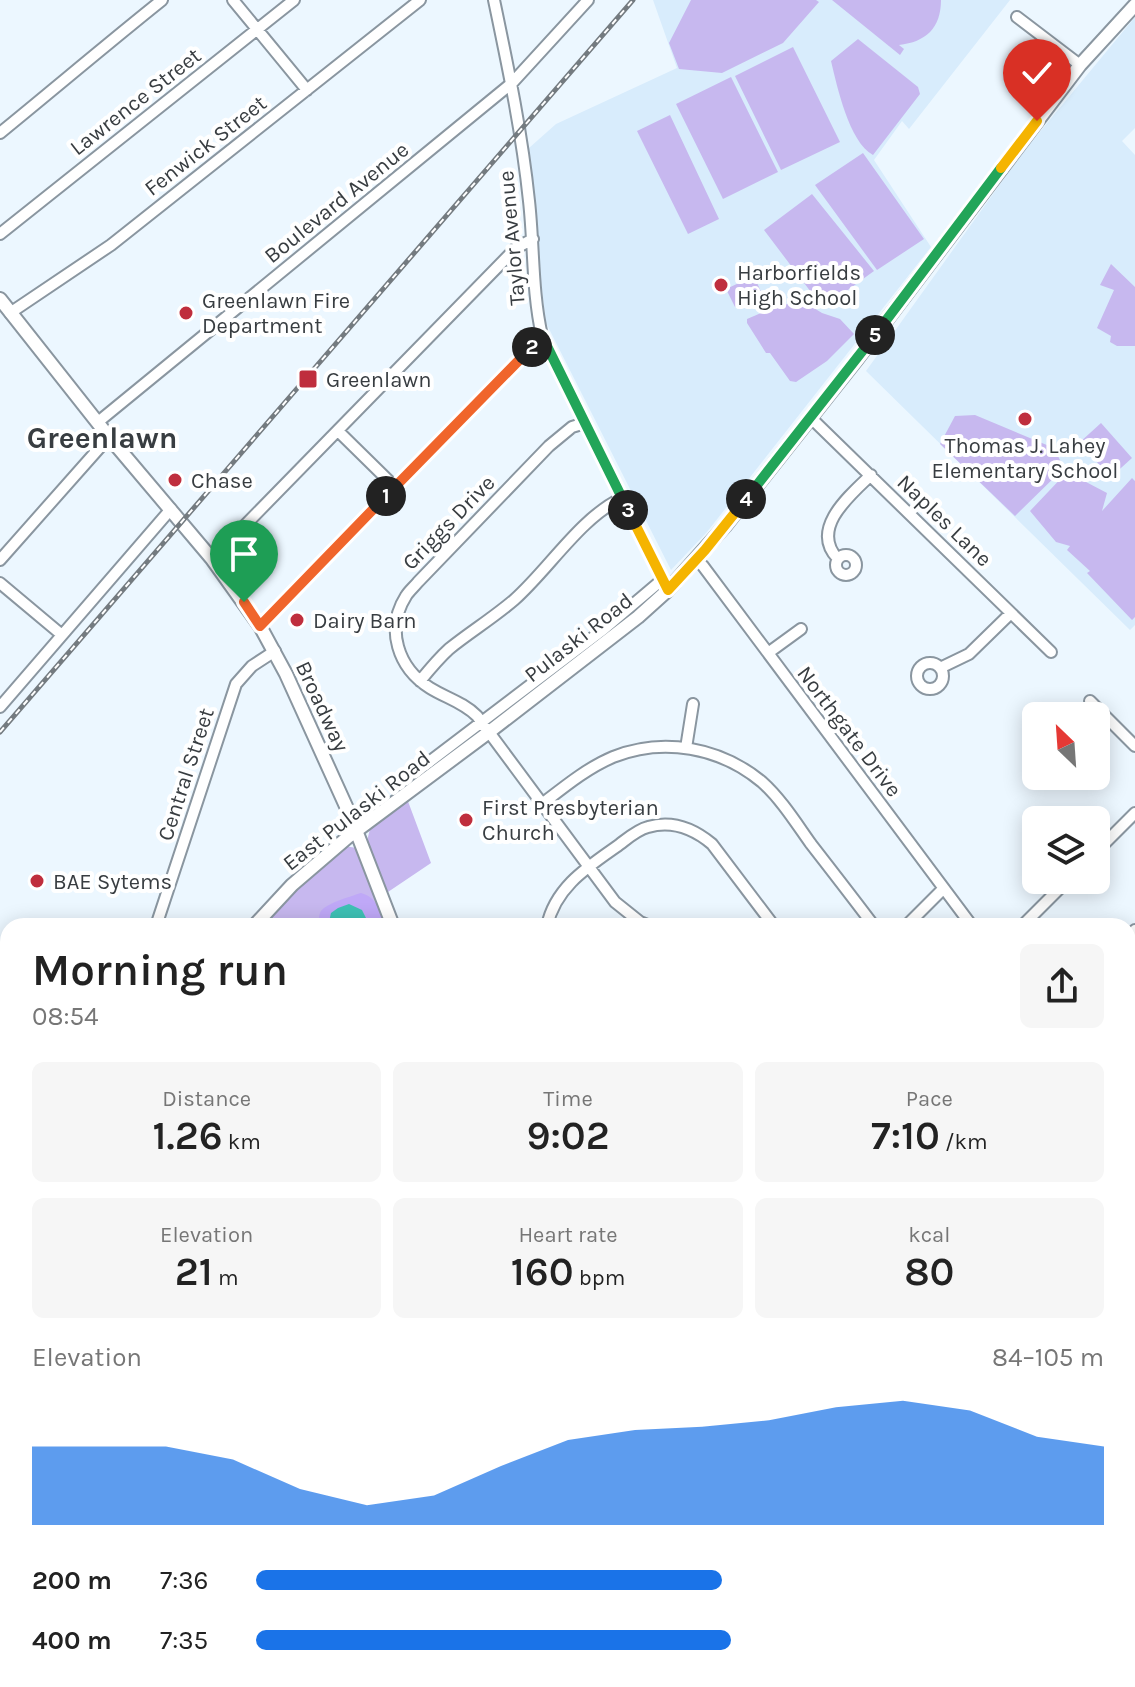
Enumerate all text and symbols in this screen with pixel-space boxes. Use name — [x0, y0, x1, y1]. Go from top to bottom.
pin — [1003, 39, 1071, 121]
street label: Lawrence Street — [65, 43, 206, 161]
icon: check — [1015, 51, 1059, 95]
street label: Fenwick Street — [140, 90, 272, 201]
street label: Boulevard Avenue — [259, 137, 414, 269]
street label: Taylor Avenue — [493, 169, 531, 306]
place label: Harborfields High School — [737, 260, 861, 311]
marker: Harborfields High School — [712, 276, 730, 294]
place label: Greenlawn Fire Department — [202, 288, 350, 339]
marker: Greenlawn Fire Department — [177, 304, 195, 322]
pin: 5 — [855, 315, 895, 355]
text: 5 — [869, 322, 881, 348]
pin: 2 — [512, 327, 552, 367]
text: 2 — [525, 334, 539, 360]
place label: Greenlawn — [326, 367, 431, 393]
marker: Greenlawn — [297, 368, 319, 390]
marker: Thomas J. Lahey Elementary School — [1016, 410, 1034, 428]
district label: Greenlawn — [27, 420, 177, 456]
place label: Thomas J. Lahey Elementary School — [932, 433, 1118, 484]
place label: Chase — [191, 468, 253, 494]
street label: Naples Lane — [892, 469, 997, 572]
street label: Griggs Drive — [397, 470, 500, 575]
marker: Chase — [166, 471, 184, 489]
pin: 1 — [366, 476, 406, 516]
pin: 4 — [726, 479, 766, 519]
text: 1 — [382, 483, 390, 509]
text: 4 — [739, 486, 753, 512]
pin: 3 — [608, 490, 648, 530]
text: 3 — [621, 497, 635, 523]
pin — [210, 520, 278, 602]
icon: arrive — [222, 532, 266, 576]
street label: Pulaski Road — [519, 587, 638, 688]
place label: Dairy Barn — [313, 608, 417, 634]
marker: Dairy Barn — [288, 611, 306, 629]
street label: Broadway — [290, 657, 354, 756]
street label: Northgate Drive — [791, 661, 907, 802]
north arrow — [1022, 702, 1110, 790]
map controls — [1022, 702, 1110, 894]
street label: Central Street — [152, 705, 220, 844]
street label: East Pulaski Road — [278, 745, 435, 876]
place label: First Presbyterian Church — [482, 795, 659, 846]
button: layers — [1022, 806, 1110, 894]
marker: First Presbyterian Church — [457, 811, 475, 829]
place label: BAE Sytems — [53, 869, 172, 895]
marker: BAE Sytems — [28, 872, 46, 890]
button: share — [1020, 944, 1104, 1028]
text: Morning run — [32, 945, 288, 996]
text: 08:54 — [32, 1001, 99, 1032]
text: Distance — [162, 1086, 251, 1112]
text: Time — [543, 1086, 593, 1112]
text: Pace — [906, 1086, 953, 1112]
text: 1.26 — [153, 1112, 223, 1159]
text: 9:02 — [526, 1112, 610, 1159]
text: 7:10 — [871, 1112, 940, 1159]
text: km — [223, 1129, 261, 1155]
text: /km — [940, 1129, 988, 1155]
text: Elevation — [160, 1222, 253, 1248]
text: Heart rate — [518, 1222, 618, 1248]
text: kcal — [908, 1222, 950, 1248]
text: 21 — [175, 1248, 213, 1295]
text: 160 — [511, 1248, 574, 1295]
text: 80 — [904, 1248, 955, 1295]
text: m — [213, 1265, 239, 1291]
text: bpm — [574, 1265, 625, 1291]
text: Elevation — [32, 1342, 142, 1373]
text: 84–105 m — [992, 1342, 1104, 1373]
text: 200 m — [32, 1565, 112, 1596]
text: 7:36 — [160, 1565, 208, 1596]
text: 400 m — [32, 1625, 112, 1656]
text: 7:35 — [160, 1625, 208, 1656]

